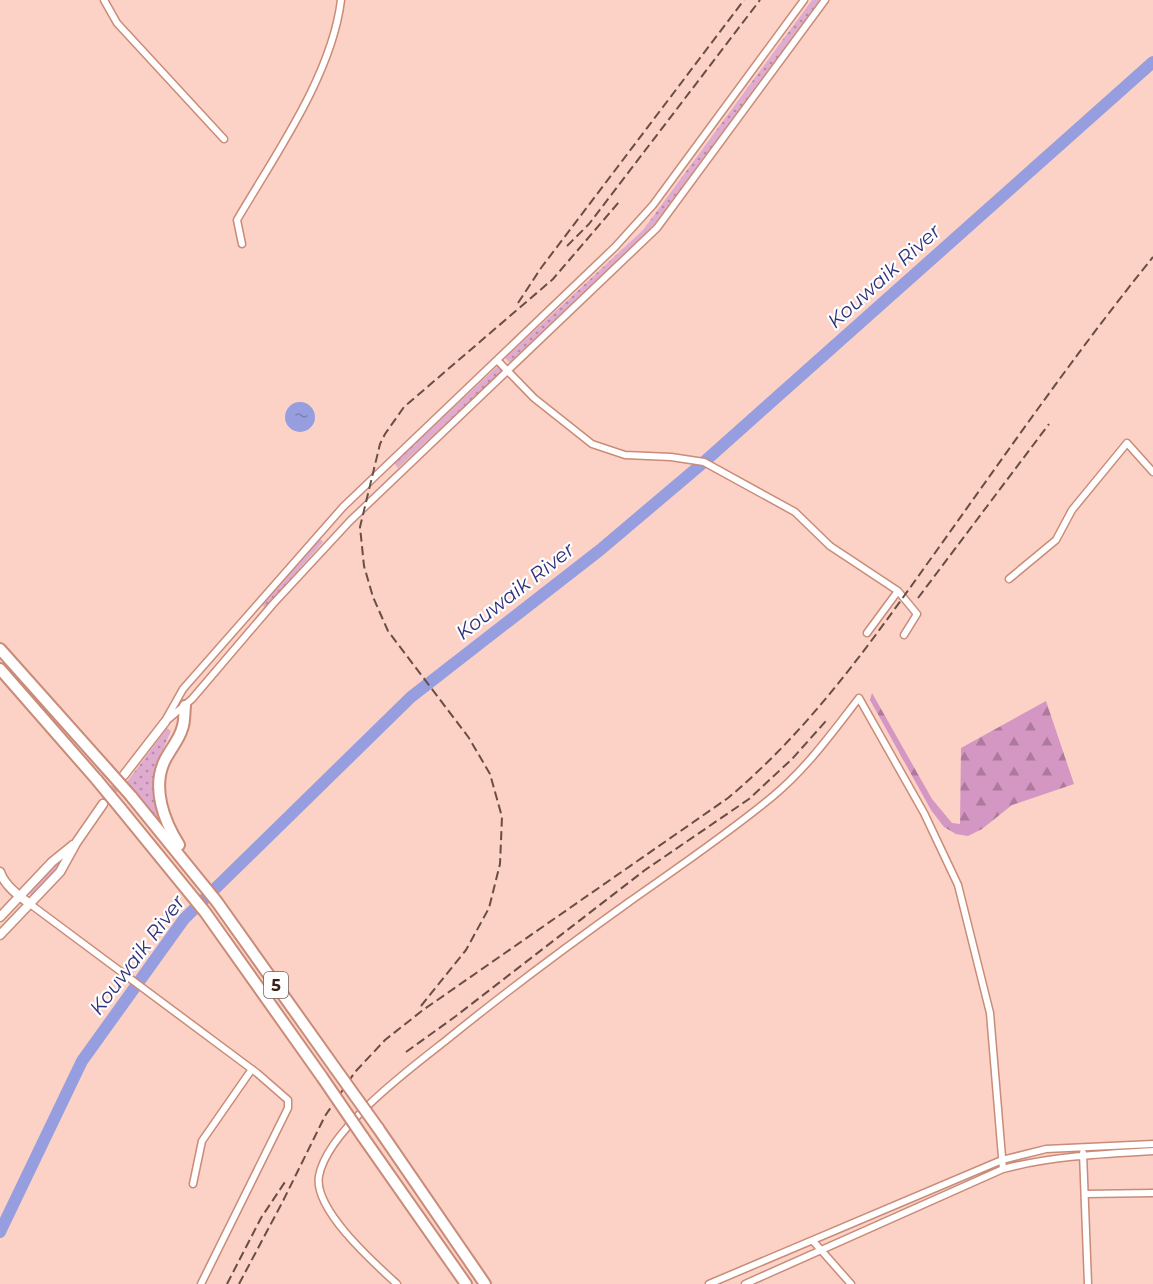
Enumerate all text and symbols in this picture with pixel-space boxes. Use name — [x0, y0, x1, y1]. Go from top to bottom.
water label: Kouwaik River — [823, 218, 946, 333]
water label: Kouwaik River — [451, 537, 580, 645]
water label: Kouwaik River — [84, 890, 190, 1020]
road number: 5 — [264, 972, 288, 998]

